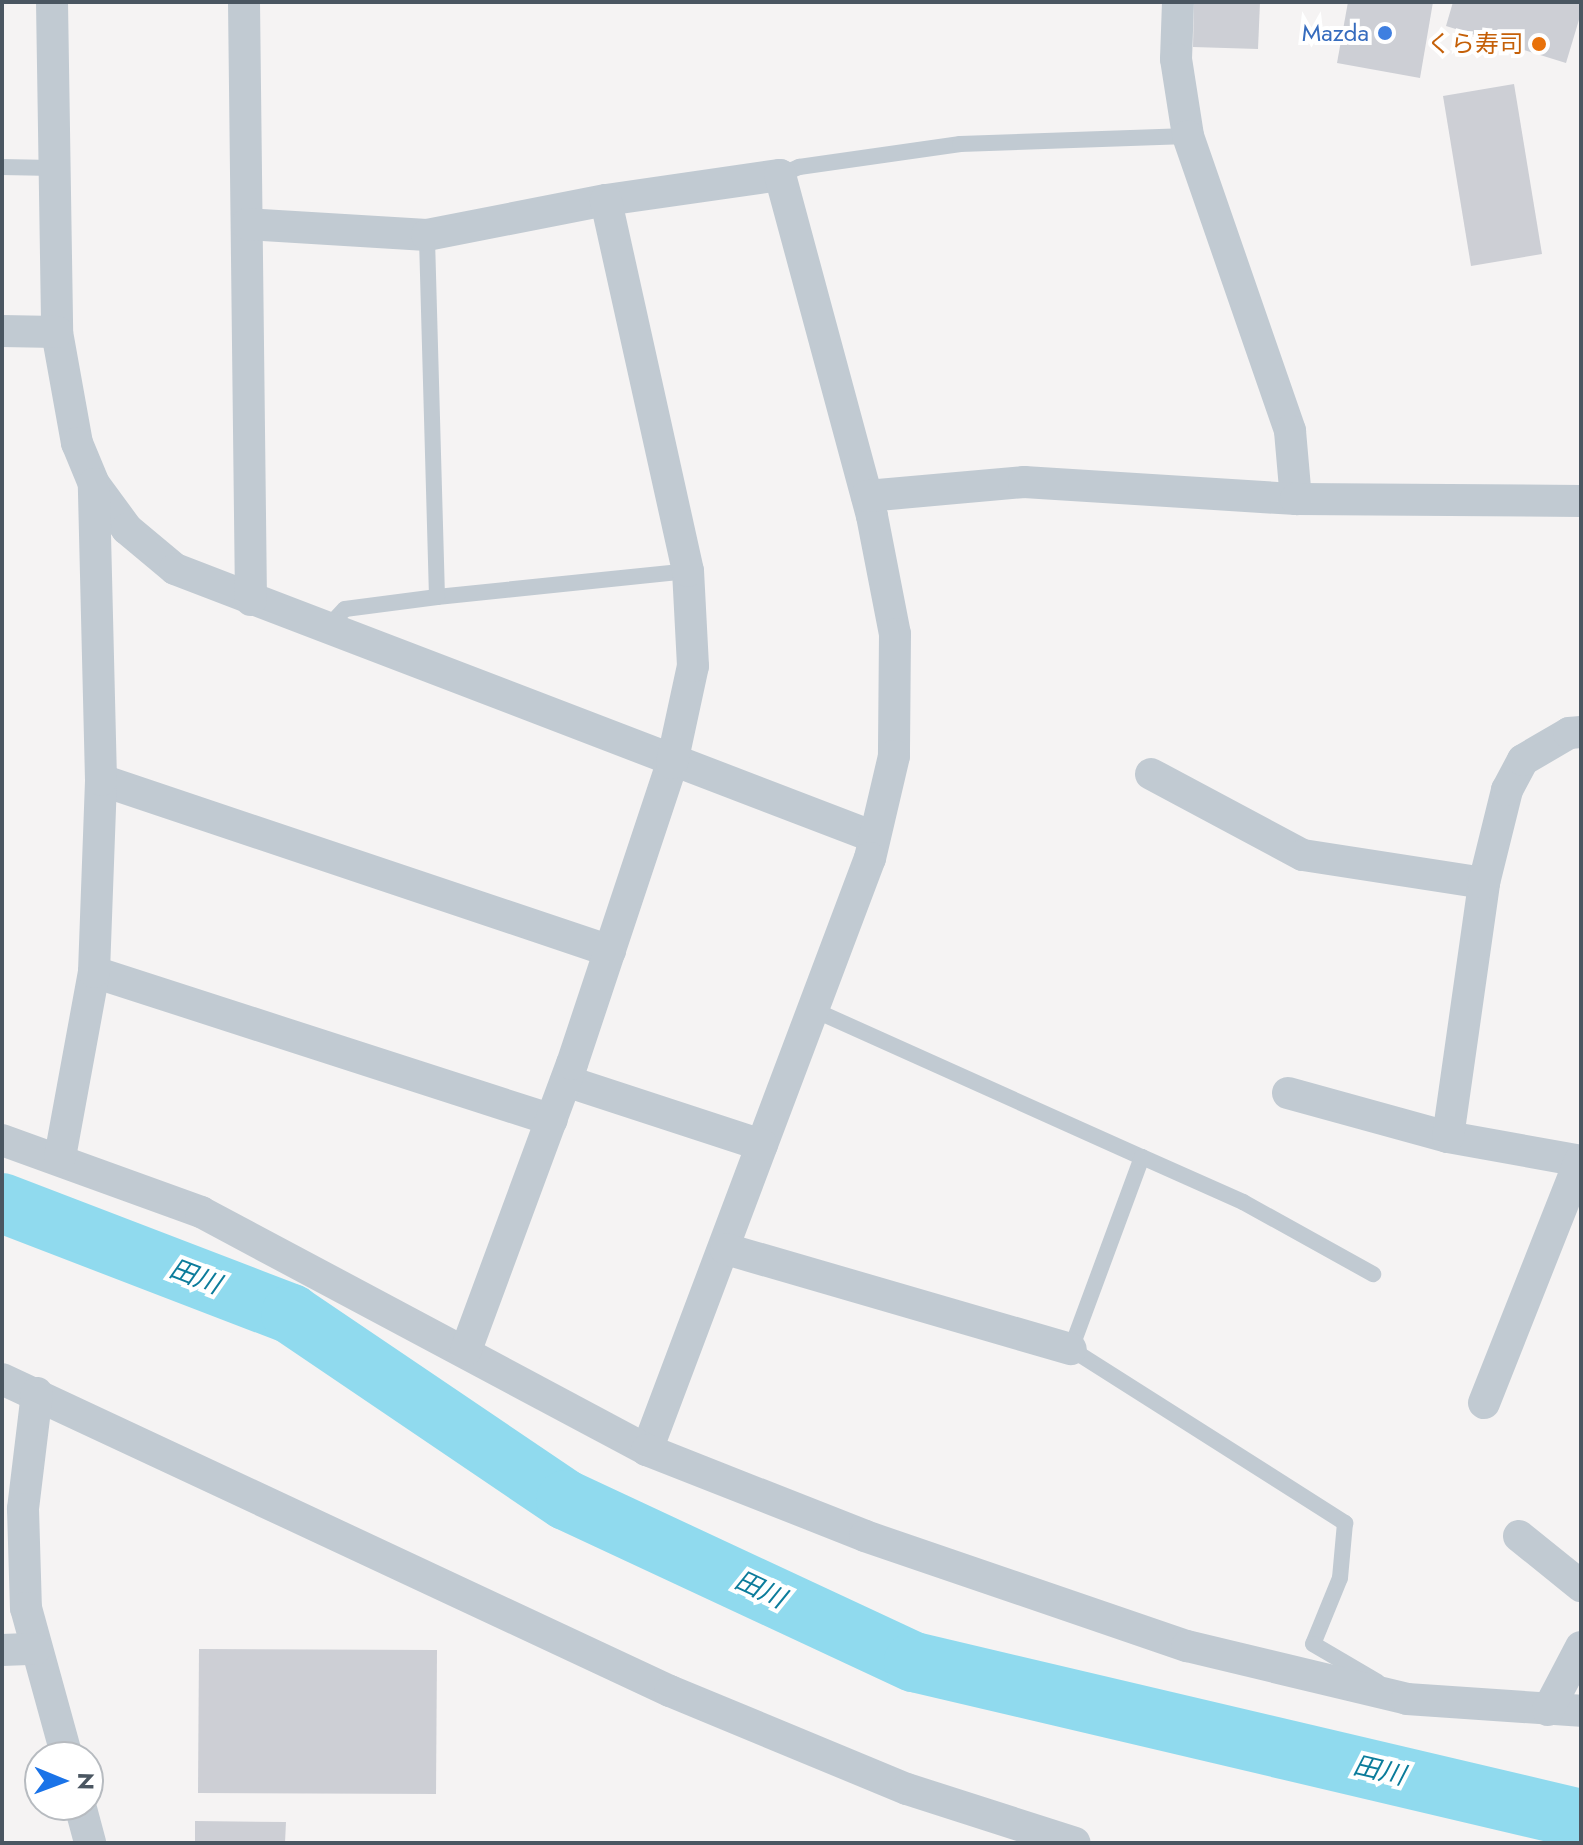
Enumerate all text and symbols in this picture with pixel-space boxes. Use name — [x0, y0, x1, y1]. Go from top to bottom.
place label: Mazda — [1302, 19, 1369, 47]
marker: Mazda — [1376, 24, 1394, 42]
place label: くら寿司 — [1427, 30, 1523, 58]
marker: くら寿司 — [1530, 35, 1548, 53]
water label: 田川 — [165, 1253, 225, 1301]
water label: 田川 — [730, 1565, 790, 1615]
north arrow — [24, 1741, 104, 1821]
water label: 田川 — [1350, 1750, 1408, 1792]
text: N — [70, 1772, 102, 1790]

